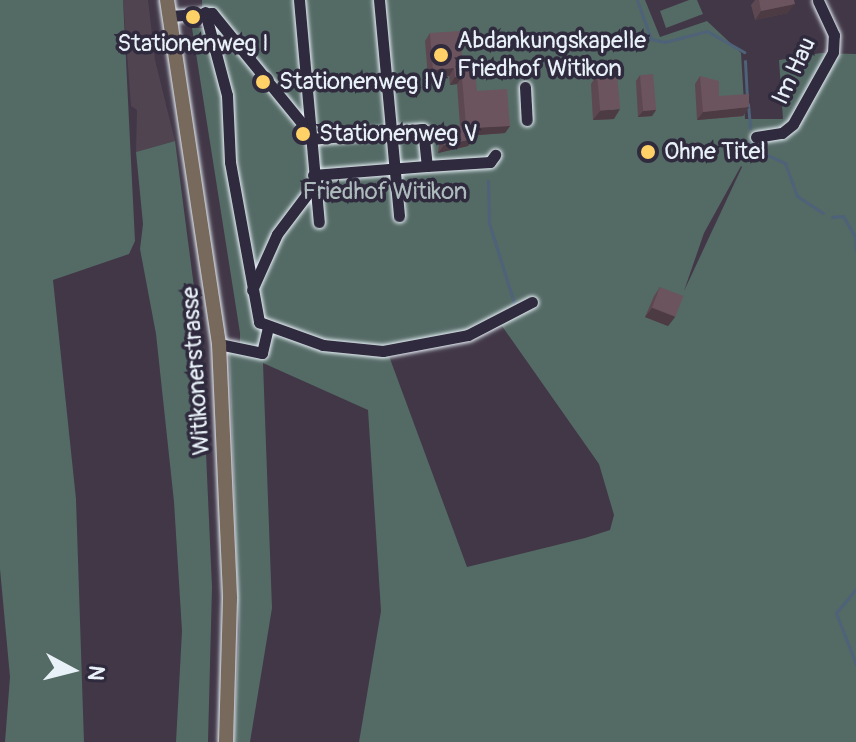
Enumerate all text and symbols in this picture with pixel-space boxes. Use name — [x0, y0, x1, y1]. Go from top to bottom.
marker: Stationenweg I — [184, 8, 202, 26]
place label: Abdankungskapelle Friedhof Witikon — [457, 27, 646, 83]
place label: Stationenweg I — [117, 30, 269, 58]
street label: Im Hau — [766, 33, 822, 109]
marker: Abdankungskapelle Friedhof Witikon — [432, 46, 450, 64]
place label: Stationenweg IV — [279, 68, 445, 96]
marker: Stationenweg IV — [254, 73, 272, 91]
place label: Stationenweg V — [319, 120, 478, 148]
marker: Stationenweg V — [294, 125, 312, 143]
place label: Ohne Titel — [664, 138, 766, 166]
marker: Ohne Titel — [639, 143, 657, 161]
park label: Friedhof Witikon — [303, 178, 467, 206]
street label: Witikonerstrasse — [176, 286, 216, 456]
north arrow — [32, 630, 112, 710]
text: N — [81, 664, 111, 682]

